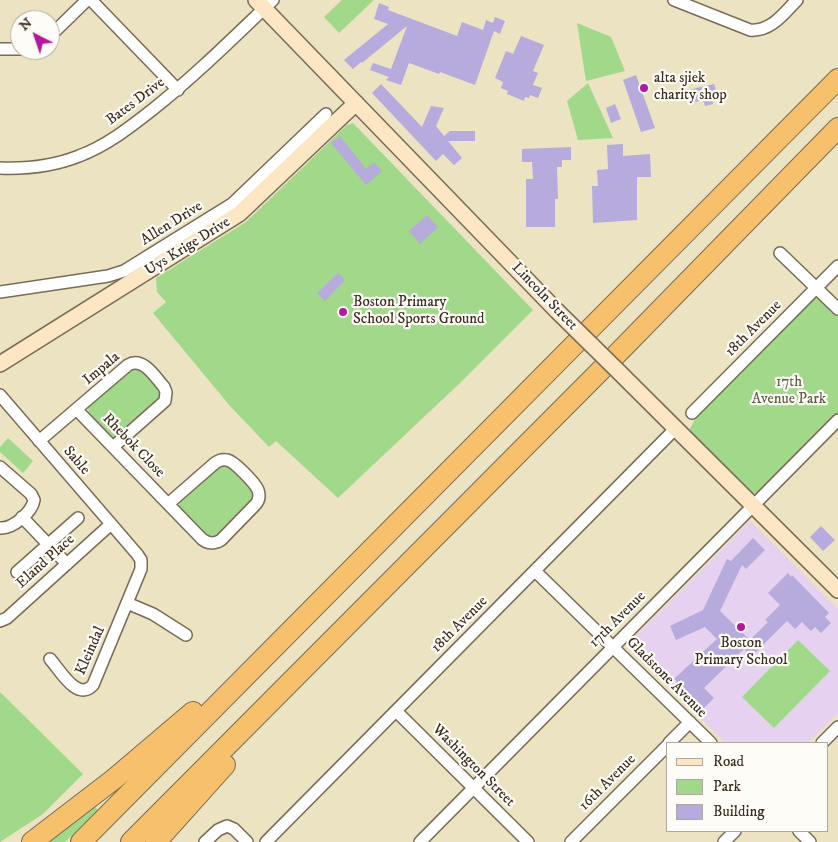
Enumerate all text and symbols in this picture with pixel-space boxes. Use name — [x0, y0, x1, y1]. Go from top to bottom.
north arrow — [10, 10, 60, 60]
text: N — [16, 14, 36, 35]
place label: alta sjiek charity shop — [654, 70, 727, 105]
street label: Bates Drive — [103, 74, 169, 130]
marker: alta sjiek charity shop — [638, 82, 650, 94]
street label: Allen Drive — [138, 198, 206, 250]
street label: Uys Krige Drive — [142, 214, 234, 280]
street label: Lincoln Street — [507, 259, 581, 335]
place label: Boston Primary School Sports Ground — [353, 294, 485, 329]
street label: 18th Avenue — [722, 297, 786, 361]
marker: Boston Primary School Sports Ground — [337, 306, 349, 318]
street label: Impala — [80, 349, 124, 389]
park label: 17th Avenue Park — [752, 374, 826, 409]
street label: Rhebok Close — [98, 410, 168, 482]
street label: Sable — [59, 443, 93, 479]
street label: Eland Place — [13, 531, 79, 593]
street label: 17th Avenue — [586, 588, 650, 652]
street label: 18th Avenue — [428, 593, 492, 657]
marker: Boston Primary School — [735, 621, 747, 633]
street label: Kleindal — [72, 624, 110, 678]
street label: Gladstone Avenue — [622, 634, 710, 722]
place label: Boston Primary School — [695, 635, 787, 670]
street label: Washington Street — [428, 721, 518, 811]
legend — [666, 742, 828, 832]
street label: 16th Avenue — [576, 751, 640, 815]
text: Road — [713, 752, 744, 771]
text: Park — [713, 777, 741, 796]
text: Building — [713, 802, 765, 821]

